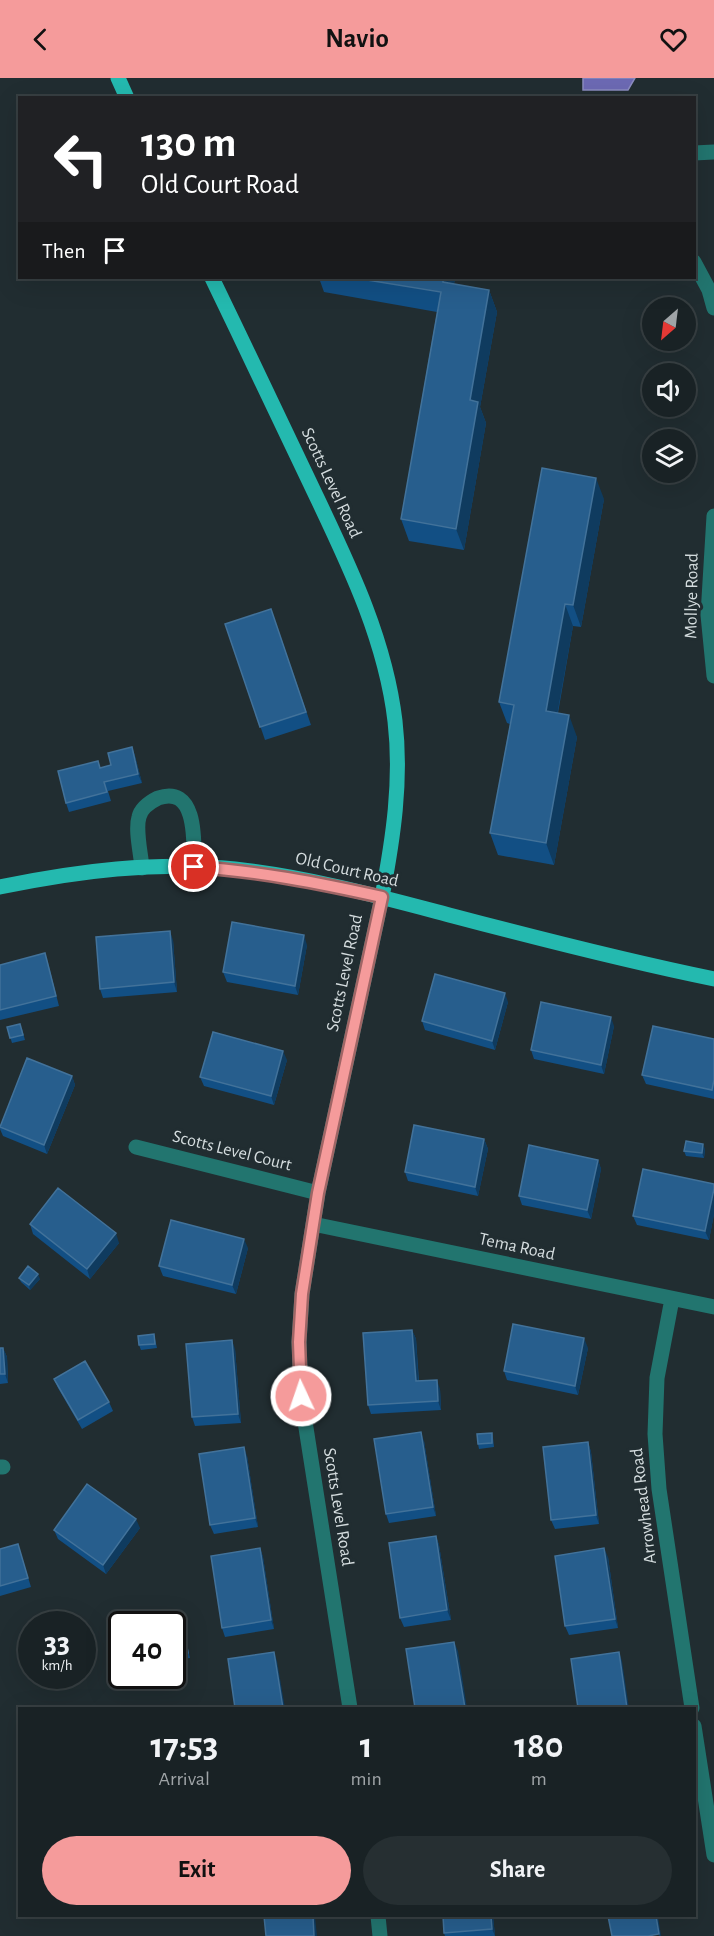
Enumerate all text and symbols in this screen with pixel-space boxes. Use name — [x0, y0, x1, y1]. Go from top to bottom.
icon: back — [24, 23, 57, 56]
icon: heart — [657, 23, 690, 56]
text: Navio — [325, 25, 389, 52]
icon: left — [42, 120, 120, 198]
text: 130 m — [141, 122, 236, 164]
text: Old Court Road — [141, 171, 299, 198]
icon: arrive — [98, 234, 131, 267]
text: Then — [42, 240, 86, 262]
north arrow — [642, 297, 696, 351]
map controls — [642, 297, 696, 483]
button: sound — [642, 363, 696, 417]
street label: Scotts Level Road — [298, 425, 364, 541]
button: layers — [642, 429, 696, 483]
street label: Mollye Road — [682, 553, 702, 639]
pin — [168, 841, 219, 892]
street label: Old Court Road — [294, 849, 400, 891]
icon: arrive — [177, 850, 210, 883]
street label: Scotts Level Road — [324, 913, 366, 1033]
street label: Scotts Level Court — [171, 1128, 294, 1175]
street label: Tema Road — [477, 1230, 557, 1264]
position arrow — [269, 1364, 333, 1428]
street label: Scotts Level Road — [320, 1447, 356, 1567]
street label: Arrowhead Road — [628, 1447, 660, 1565]
speed limit sign: 40 — [108, 1611, 186, 1689]
text: 33 — [44, 1628, 70, 1658]
text: km/h — [42, 1658, 72, 1673]
text: 17:53 — [150, 1728, 218, 1764]
text: 1 — [360, 1728, 373, 1764]
text: 180 — [514, 1728, 564, 1764]
text: Arrival — [159, 1769, 210, 1789]
text: min — [351, 1769, 382, 1789]
text: m — [531, 1769, 547, 1789]
button: Exit — [42, 1836, 351, 1905]
button: Share — [363, 1836, 672, 1905]

